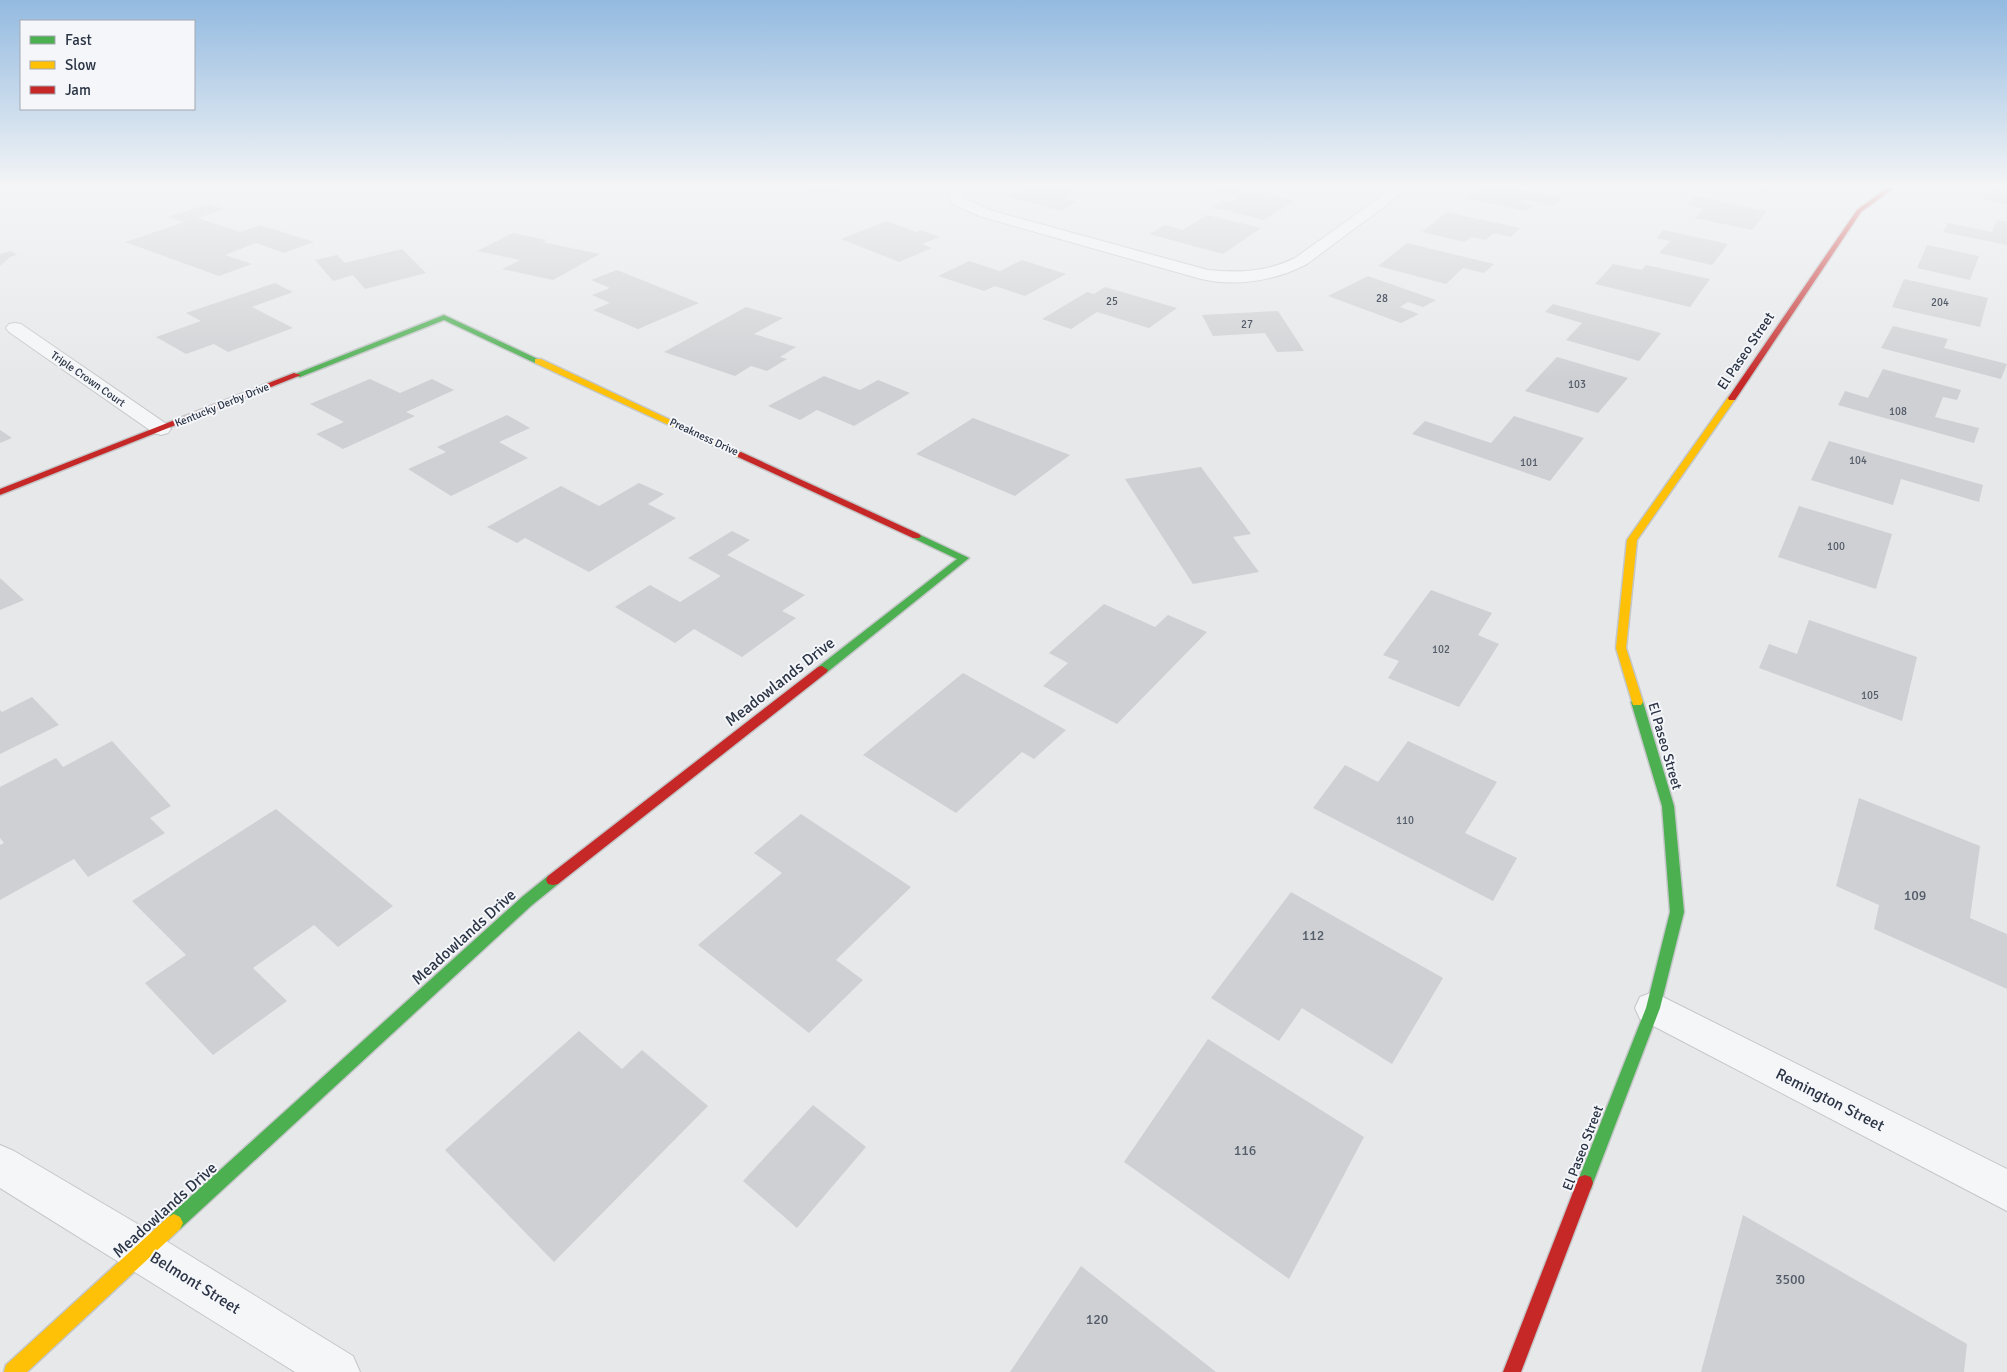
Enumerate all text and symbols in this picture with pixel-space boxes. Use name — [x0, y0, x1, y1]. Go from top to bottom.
legend — [20, 20, 195, 110]
text: Fast — [65, 31, 92, 49]
text: Slow — [65, 56, 96, 74]
text: Jam — [65, 81, 91, 99]
house number: 28 — [1376, 292, 1388, 305]
house number: 25 — [1106, 295, 1118, 308]
house number: 204 — [1931, 296, 1949, 309]
street label: El Paseo Street — [1714, 309, 1778, 393]
house number: 27 — [1241, 318, 1253, 331]
street label: Triple Crown Court — [48, 348, 128, 410]
house number: 103 — [1568, 378, 1586, 391]
street label: Kentucky Derby Drive — [173, 380, 271, 430]
house number: 108 — [1889, 405, 1907, 418]
street label: Preakness Drive — [667, 415, 741, 459]
house number: 104 — [1849, 454, 1867, 467]
house number: 101 — [1520, 456, 1538, 469]
house number: 100 — [1827, 540, 1845, 553]
street label: Meadowlands Drive — [721, 633, 839, 731]
house number: 102 — [1432, 643, 1450, 656]
house number: 105 — [1861, 689, 1879, 702]
street label: El Paseo Street — [1644, 700, 1686, 792]
house number: 110 — [1396, 814, 1414, 827]
street label: Meadowlands Drive — [408, 885, 520, 989]
house number: 109 — [1904, 887, 1926, 904]
house number: 112 — [1302, 927, 1324, 944]
street label: Remington Street — [1772, 1064, 1888, 1136]
street label: El Paseo Street — [1559, 1103, 1607, 1193]
house number: 116 — [1234, 1142, 1256, 1159]
street label: Meadowlands Drive — [109, 1158, 221, 1262]
street label: Belmont Street — [146, 1247, 244, 1319]
house number: 3500 — [1775, 1271, 1805, 1288]
house number: 120 — [1086, 1311, 1108, 1328]

